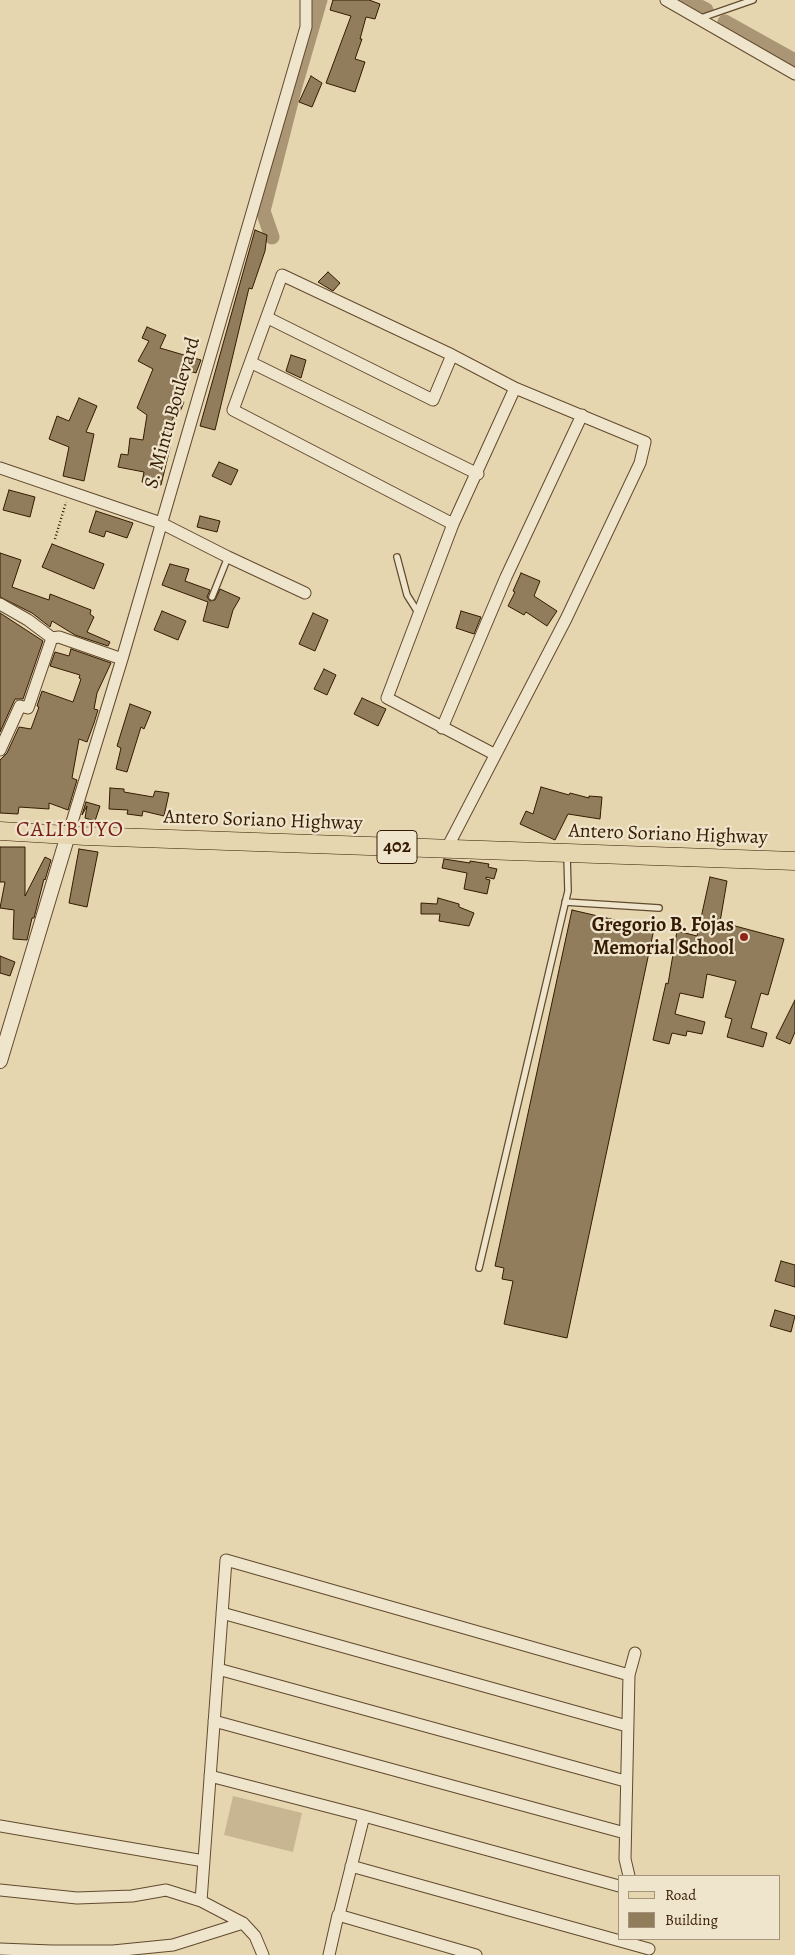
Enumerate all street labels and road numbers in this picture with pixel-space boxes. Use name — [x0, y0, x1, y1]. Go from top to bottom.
street label: S. Mintu Boulevard — [140, 334, 206, 492]
street label: Antero Soriano Highway — [163, 806, 363, 836]
street label: Antero Soriano Highway — [568, 820, 768, 850]
road number: 402 — [377, 830, 417, 864]

